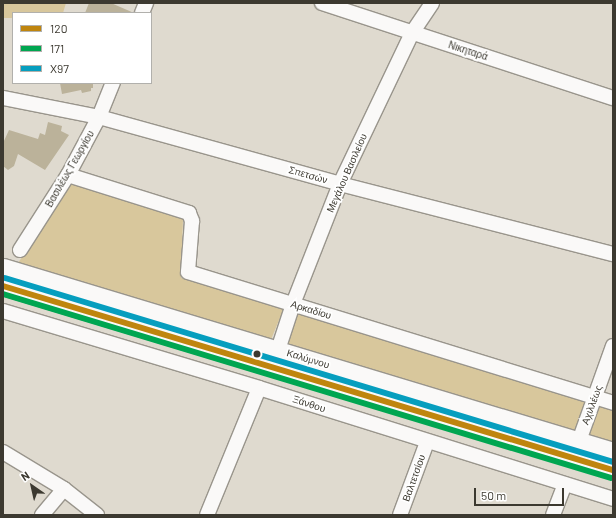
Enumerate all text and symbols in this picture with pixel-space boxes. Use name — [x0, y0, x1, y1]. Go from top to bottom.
legend — [12, 12, 152, 84]
text: 120 — [50, 21, 67, 35]
street label: Νικηταρά — [447, 39, 489, 63]
text: 171 — [50, 41, 64, 55]
text: X97 — [50, 61, 69, 75]
street label: Βασιλέως Γεωργίου — [43, 128, 97, 210]
street label: Μεγάλου Βασιλείου — [324, 132, 370, 214]
street label: Σπετσών — [287, 164, 329, 186]
street label: Αρκαδίου — [289, 298, 333, 322]
street label: Καλύμνου — [285, 347, 331, 371]
unlabelled marker — [252, 349, 262, 359]
street label: Αχιλλέως — [579, 384, 605, 426]
street label: Ξάνθου — [291, 393, 327, 415]
street label: Βαλτετσίου — [400, 453, 428, 503]
north arrow — [12, 466, 52, 506]
text: N — [18, 468, 32, 483]
scale bar — [476, 480, 566, 506]
text: 50 m — [481, 488, 506, 502]

